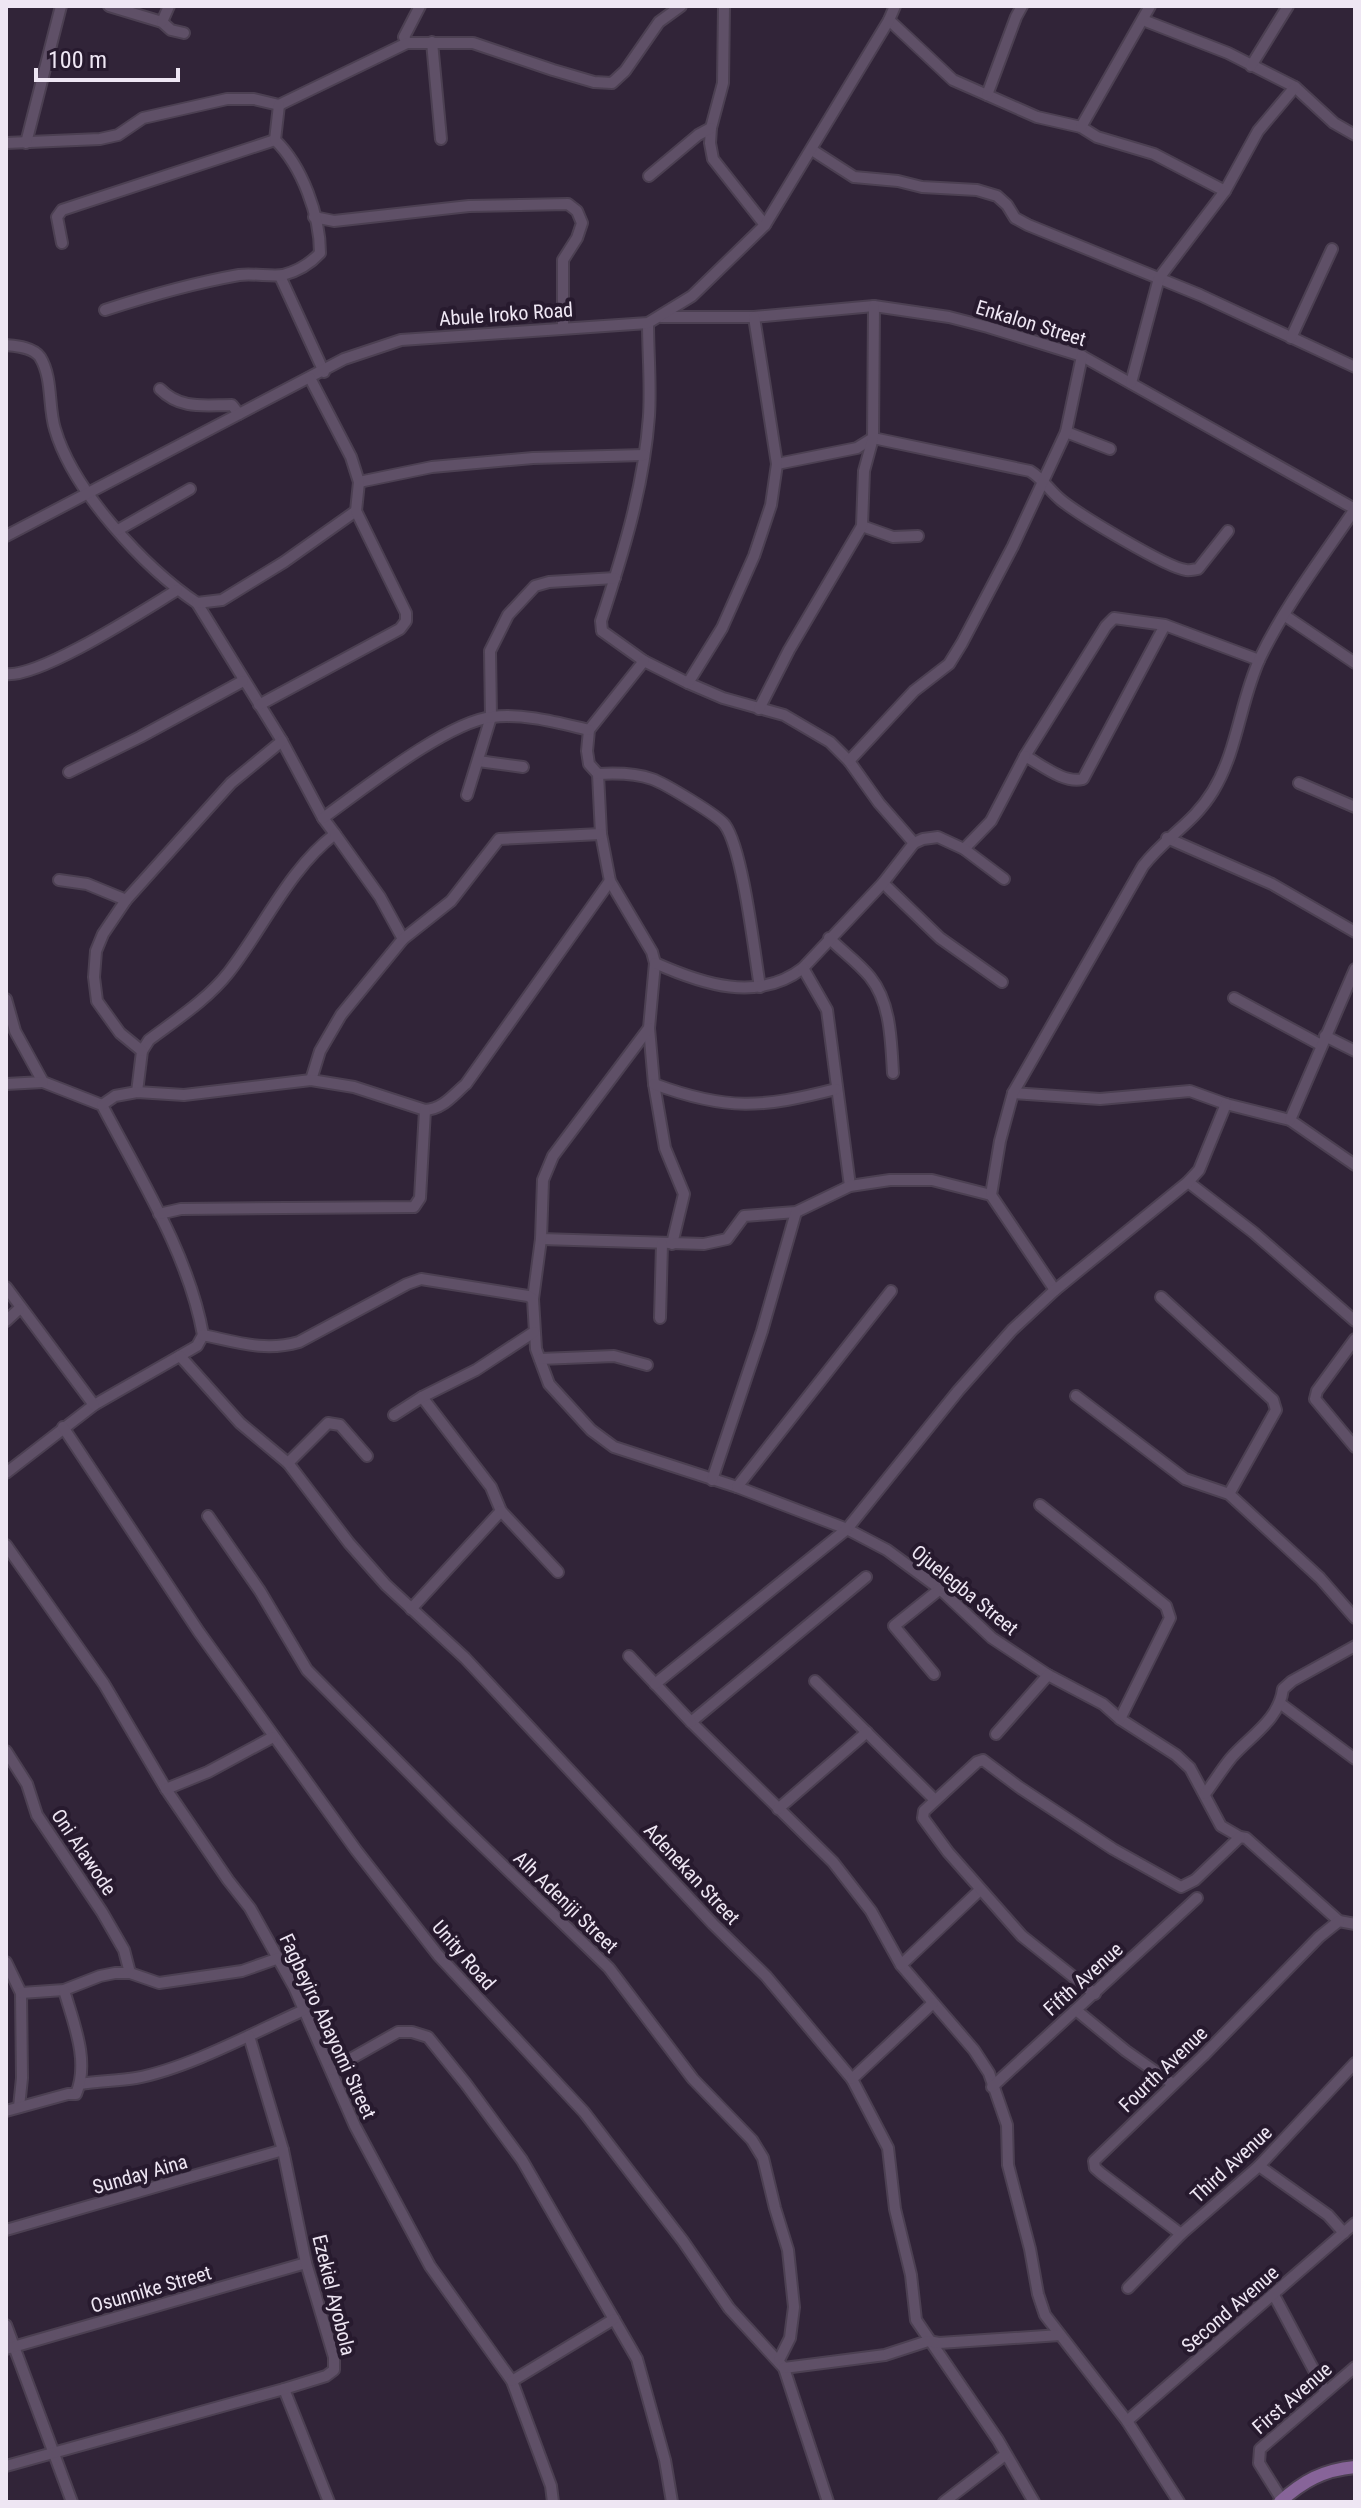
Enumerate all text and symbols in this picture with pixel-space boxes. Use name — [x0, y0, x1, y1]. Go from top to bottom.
scale bar — [36, 32, 178, 82]
text: 100 m — [48, 46, 107, 74]
street label: Enkalon Street — [973, 295, 1089, 351]
street label: Abule Iroko Road — [438, 297, 574, 331]
street label: Ojuelegba Street — [907, 1540, 1023, 1640]
street label: Oni Alawode — [46, 1804, 122, 1900]
street label: Adenekan Street — [639, 1818, 745, 1930]
street label: Alh Adeniji Street — [509, 1846, 623, 1958]
street label: Unity Road — [427, 1915, 501, 1995]
street label: Fagbeyiro Abayomi Street — [275, 1930, 381, 2122]
street label: Fifth Avenue — [1038, 1937, 1128, 2021]
street label: Fourth Avenue — [1114, 2021, 1212, 2117]
street label: Third Avenue — [1185, 2120, 1277, 2208]
street label: Sunday Aina — [90, 2149, 190, 2199]
street label: Ezekiel Ayobola — [307, 2232, 361, 2358]
street label: Osunnike Street — [88, 2260, 214, 2318]
street label: Second Avenue — [1177, 2260, 1283, 2358]
street label: First Avenue — [1247, 2357, 1337, 2439]

